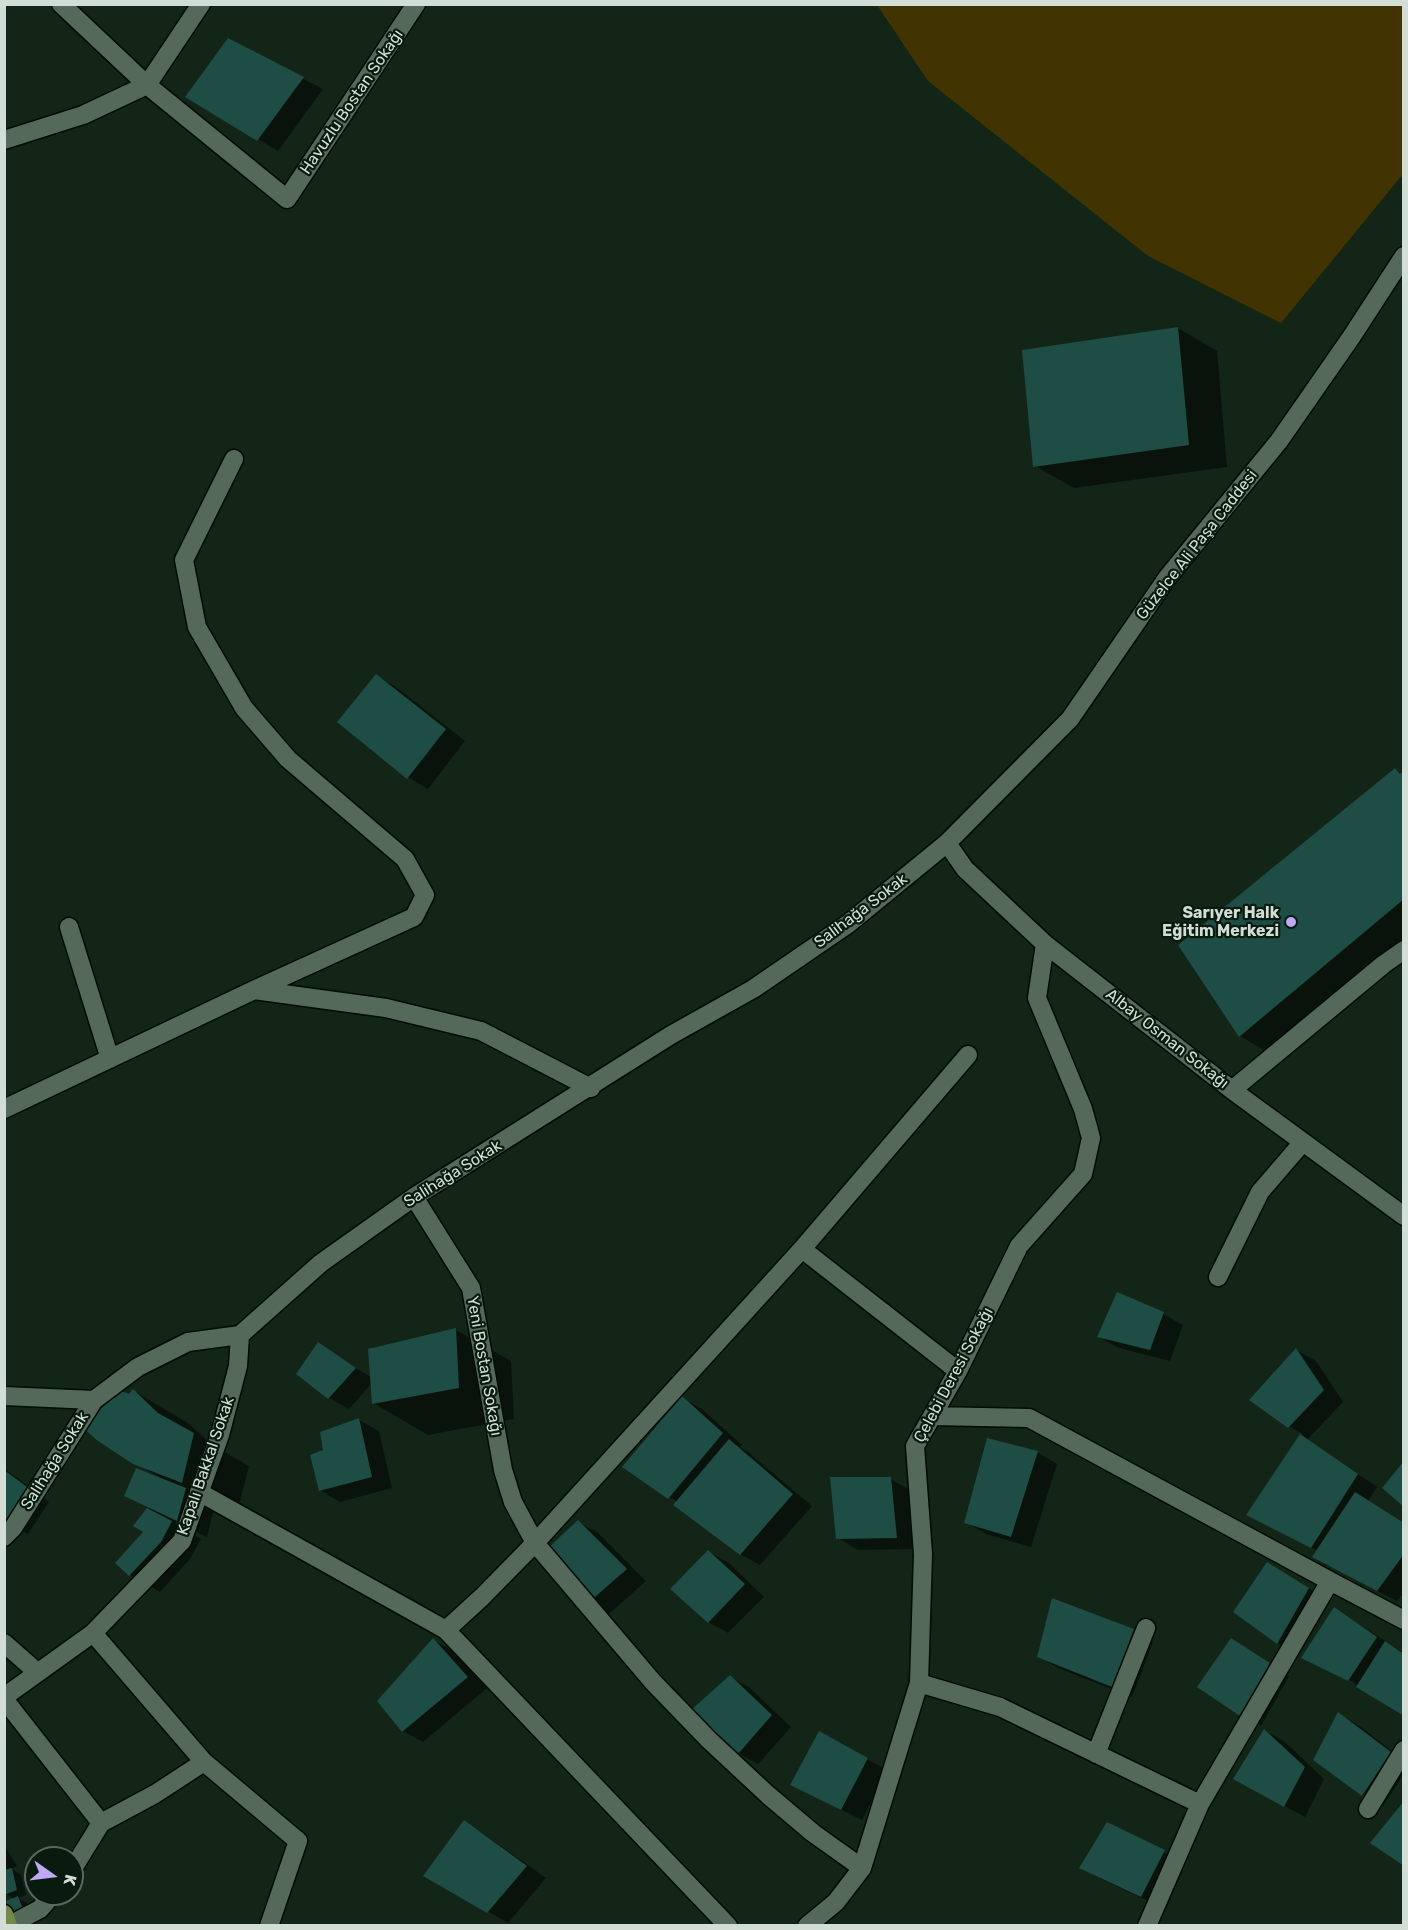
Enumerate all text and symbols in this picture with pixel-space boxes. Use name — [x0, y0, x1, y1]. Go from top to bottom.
street label: Havuzlu Bostan Sokağı — [296, 26, 408, 178]
street label: Güzelce Ali Paşa Caddesi — [1133, 466, 1261, 624]
street label: Salihağa Sokak — [811, 870, 911, 952]
place label: Sarıyer Halk Eğitim Merkezi — [1162, 903, 1279, 941]
marker: Sarıyer Halk Eğitim Merkezi — [1284, 915, 1298, 929]
street label: Albay Osman Sokağı — [1102, 985, 1232, 1093]
street label: Salihağa Sokak — [401, 1136, 505, 1212]
street label: Yeni Bostan Sokağı — [462, 1295, 506, 1437]
street label: Çelebi Deresi Sokağı — [910, 1304, 998, 1446]
street label: Kapalı Bakkal Sokak — [173, 1394, 239, 1538]
street label: Salihağa Sokak — [17, 1409, 93, 1513]
north arrow — [24, 1846, 84, 1906]
text: K — [60, 1873, 81, 1887]

